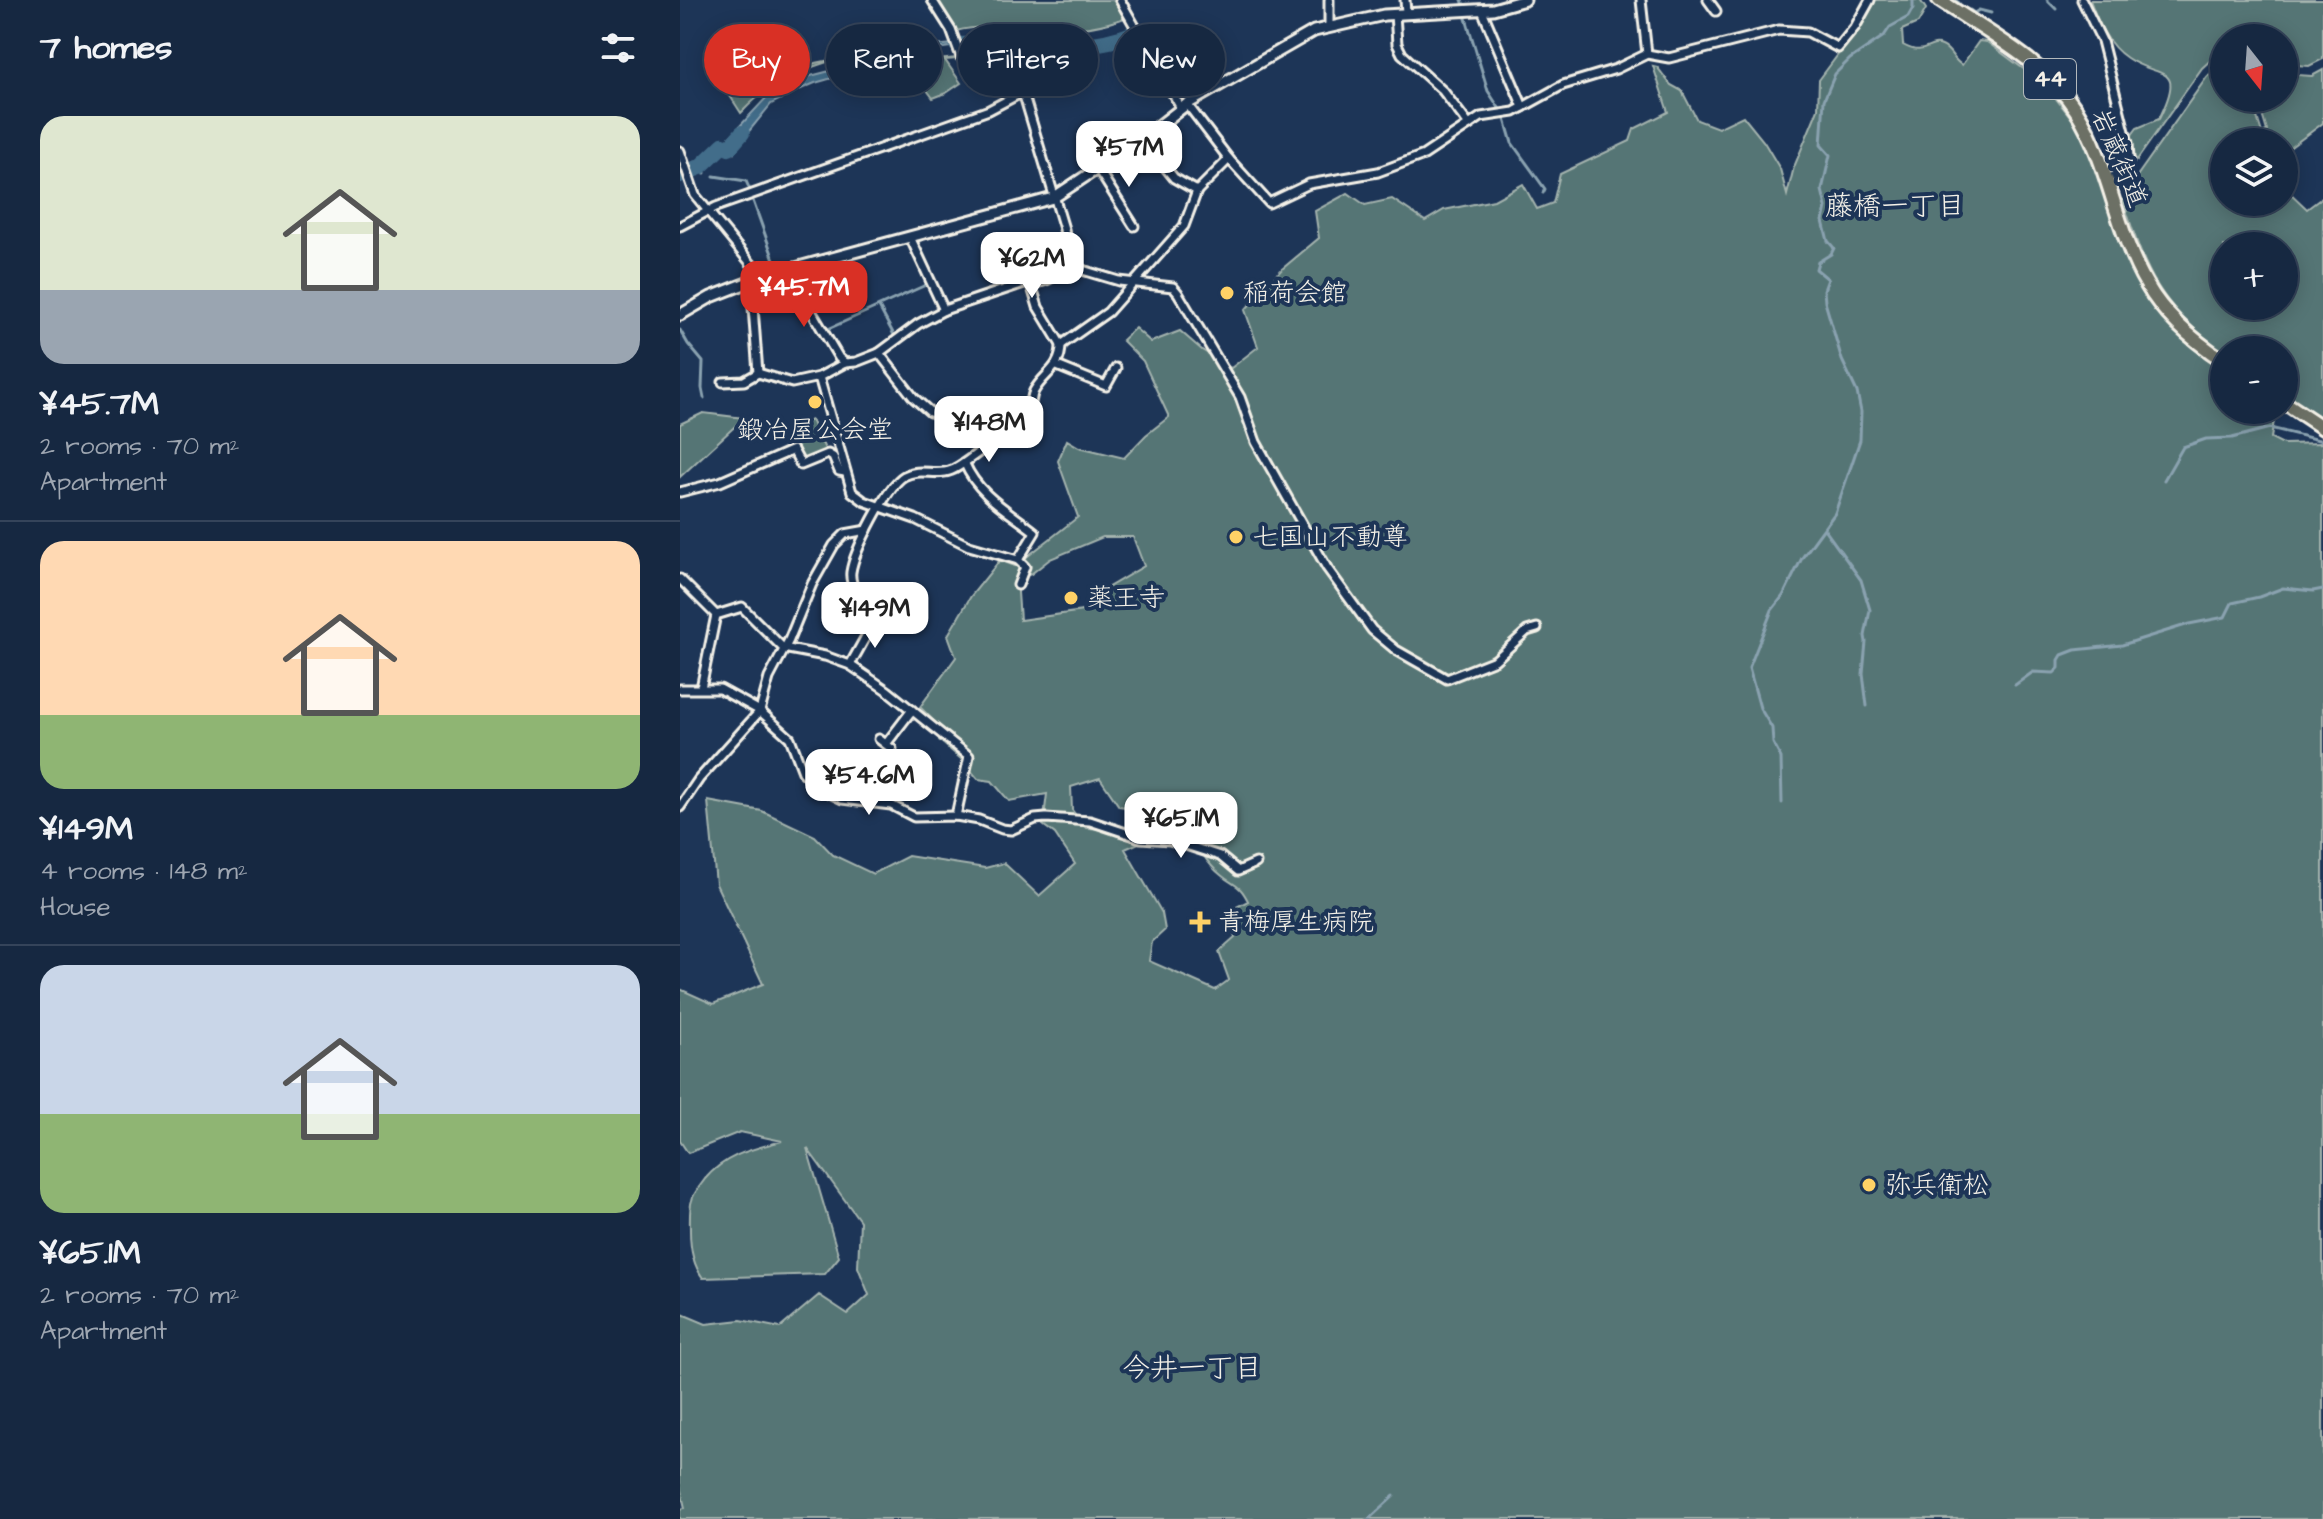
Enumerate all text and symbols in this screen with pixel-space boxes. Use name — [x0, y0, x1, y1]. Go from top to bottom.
text: 7 homes — [40, 24, 172, 72]
chip: Buy — [704, 24, 810, 96]
chip: Rent — [826, 24, 942, 96]
chip: Filters — [958, 24, 1098, 96]
chip: New — [1114, 24, 1225, 96]
north arrow — [2210, 24, 2298, 112]
map controls — [2210, 24, 2298, 424]
icon: filters — [596, 26, 640, 70]
road number: 44 — [2024, 59, 2076, 99]
street label: 岩蔵街道 — [2082, 103, 2156, 213]
pin: ¥57M — [1082, 121, 1176, 189]
button: layers — [2210, 128, 2298, 216]
text: ¥57M — [1094, 129, 1164, 165]
icon: home — [268, 168, 412, 312]
district label: 藤橋一丁目 — [1825, 187, 1965, 226]
pin: ¥62M — [985, 232, 1079, 300]
button: + — [2210, 232, 2298, 320]
text: ¥62M — [999, 240, 1065, 276]
pin: ¥45.7M — [739, 261, 869, 329]
text: ¥45.7M — [758, 269, 850, 305]
place label: 稲荷会館 — [1243, 275, 1347, 311]
marker: 稲荷会館 — [1218, 284, 1236, 302]
button: − — [2210, 336, 2298, 424]
text: ¥45.7M — [40, 380, 159, 428]
marker: 鍛冶屋公会堂 — [806, 393, 824, 411]
pin: ¥148M — [933, 396, 1045, 464]
text: ¥148M — [952, 404, 1026, 440]
place label: 鍛冶屋公会堂 — [737, 412, 893, 448]
text: 2 rooms · 70 m² — [40, 428, 239, 464]
text: Apartment — [40, 464, 167, 500]
place label: 七国山不動尊 — [1252, 519, 1408, 555]
marker: 七国山不動尊 — [1227, 528, 1245, 546]
place label: 薬王寺 — [1087, 580, 1165, 616]
pin: ¥149M — [819, 582, 931, 650]
marker: 薬王寺 — [1062, 589, 1080, 607]
text: ¥149M — [839, 590, 911, 626]
icon: home — [268, 593, 412, 737]
pin: ¥54.6M — [804, 749, 934, 817]
text: ¥54.6M — [823, 757, 915, 793]
pin: ¥65.1M — [1116, 792, 1246, 860]
text: ¥65.1M — [1142, 800, 1220, 836]
text: ¥149M — [40, 805, 133, 853]
text: 4 rooms · 148 m² — [40, 853, 248, 889]
text: House — [40, 889, 111, 925]
place label: 青梅厚生病院 — [1218, 904, 1374, 940]
marker: 青梅厚生病院 — [1189, 911, 1211, 933]
icon: home — [268, 1017, 412, 1161]
place label: 弥兵衛松 — [1885, 1167, 1989, 1203]
marker: 弥兵衛松 — [1860, 1176, 1878, 1194]
text: ¥65.1M — [40, 1229, 141, 1277]
text: 2 rooms · 70 m² — [40, 1277, 239, 1313]
text: Apartment — [40, 1313, 167, 1349]
district label: 今井一丁目 — [1122, 1349, 1262, 1388]

